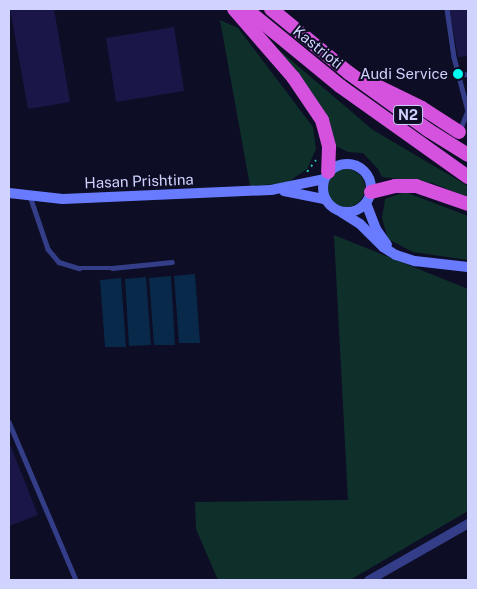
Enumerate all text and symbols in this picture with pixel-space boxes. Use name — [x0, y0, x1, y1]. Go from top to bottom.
street label: Kastrioti — [289, 21, 347, 73]
place label: Audi Service — [360, 65, 448, 83]
marker: Audi Service — [452, 68, 464, 80]
road number: N2 — [393, 104, 423, 126]
street label: Hasan Prishtina — [84, 170, 194, 192]

